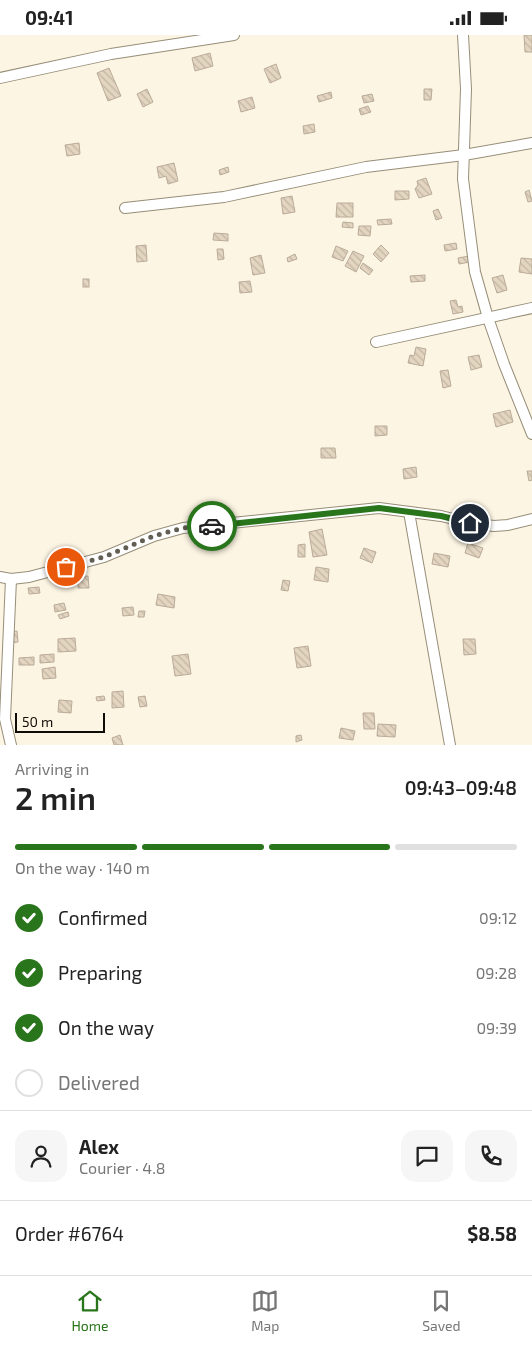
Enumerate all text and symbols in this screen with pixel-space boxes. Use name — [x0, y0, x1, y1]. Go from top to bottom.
text: 09:41 — [25, 6, 73, 29]
courier — [187, 501, 237, 551]
pin — [449, 502, 491, 544]
icon: home — [456, 509, 484, 537]
icon: car — [198, 512, 226, 540]
pin — [45, 546, 87, 588]
icon: bag — [52, 553, 80, 581]
scale bar — [15, 710, 105, 733]
text: 50 m — [22, 713, 53, 730]
text: Arriving in — [15, 759, 89, 778]
text: 09:43–09:48 — [405, 776, 517, 799]
text: 2 min — [15, 778, 96, 816]
text: On the way · 140 m — [15, 858, 150, 877]
icon: check — [15, 904, 43, 932]
text: Confirmed — [58, 906, 148, 929]
text: 09:12 — [479, 908, 517, 927]
icon: check — [15, 959, 43, 987]
text: Preparing — [58, 961, 142, 984]
text: 09:28 — [476, 963, 517, 982]
icon: check — [15, 1014, 43, 1042]
text: On the way — [58, 1016, 154, 1039]
text: 09:39 — [476, 1018, 517, 1037]
text: Delivered — [58, 1071, 140, 1094]
button: person — [15, 1130, 67, 1182]
button: chat — [401, 1130, 453, 1182]
button: phone — [465, 1130, 517, 1182]
text: Alex — [79, 1135, 119, 1158]
text: Courier · 4.8 — [79, 1158, 166, 1177]
text: Order #6764 — [15, 1222, 124, 1245]
text: $8.58 — [467, 1222, 517, 1245]
tab: Home — [71, 1287, 108, 1334]
tab: Map — [251, 1287, 279, 1334]
tab: Saved — [422, 1287, 461, 1334]

